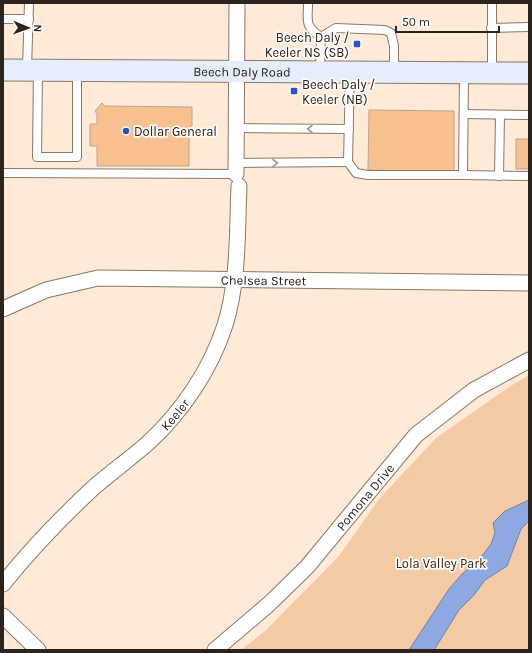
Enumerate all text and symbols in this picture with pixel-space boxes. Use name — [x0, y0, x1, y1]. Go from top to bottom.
north arrow — [8, 8, 48, 48]
scale bar — [396, 8, 499, 34]
text: 50 m — [402, 15, 430, 29]
text: N — [31, 24, 44, 33]
place label: Beech Daly / Keeler NS (SB) — [265, 30, 349, 60]
marker: Beech Daly / Keeler NS (SB) — [352, 39, 362, 49]
street label: Beech Daly Road — [193, 64, 291, 80]
place label: Beech Daly / Keeler (NB) — [302, 77, 376, 107]
marker: Beech Daly / Keeler (NB) — [289, 86, 299, 96]
place label: Dollar General — [134, 124, 217, 139]
one-way arrow — [307, 124, 313, 133]
marker: Dollar General — [121, 126, 131, 136]
one-way arrow — [272, 159, 278, 167]
street label: Chelsea Street — [221, 272, 307, 288]
street label: Keeler — [158, 396, 193, 434]
street label: Pomona Drive — [333, 460, 397, 534]
park label: Lola Valley Park — [396, 556, 486, 571]

